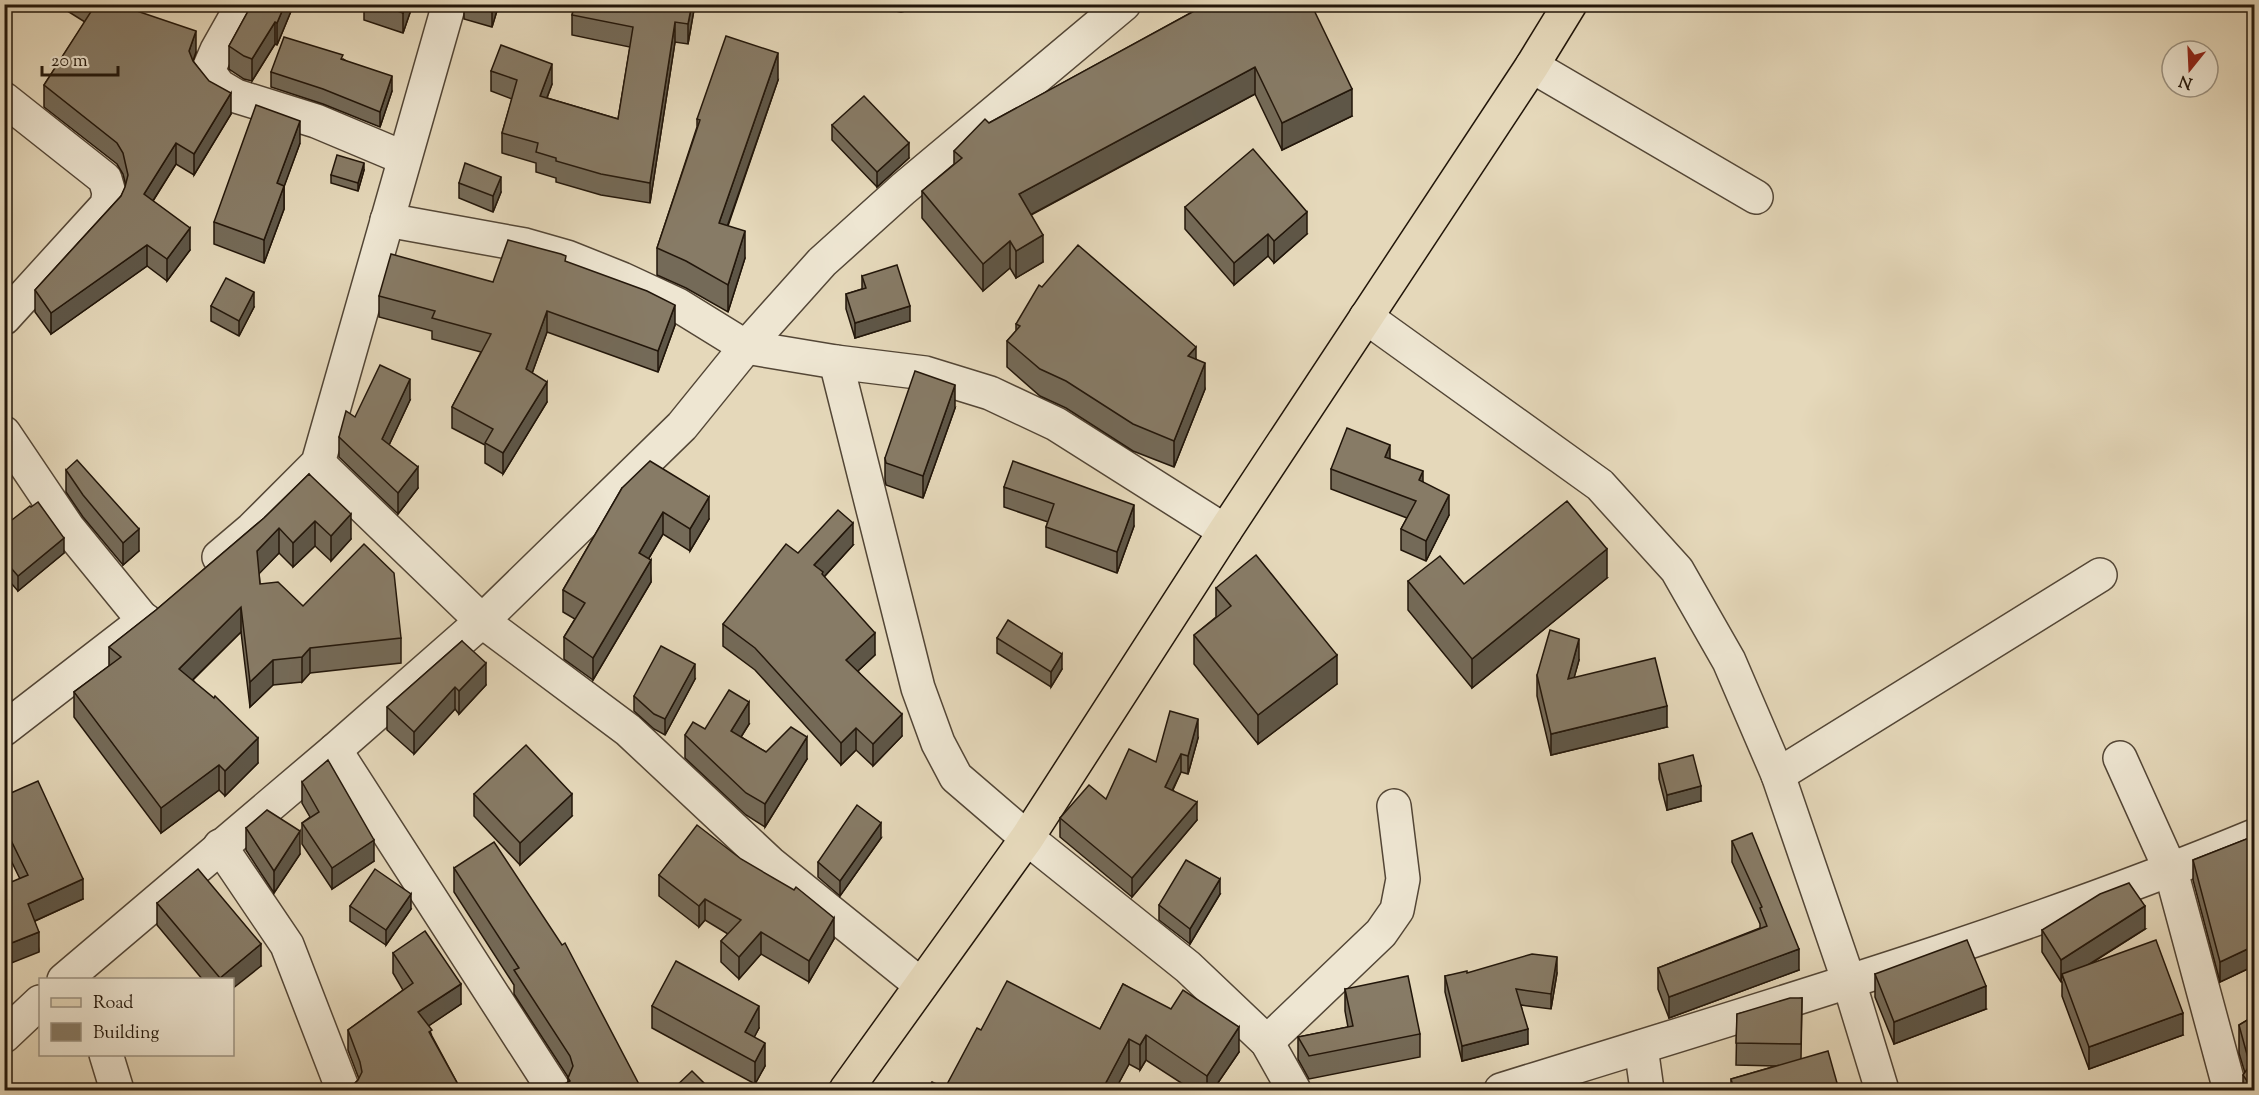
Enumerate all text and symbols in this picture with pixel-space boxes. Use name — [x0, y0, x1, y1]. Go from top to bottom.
scale bar — [42, 39, 118, 77]
north arrow — [2160, 39, 2220, 99]
text: 20 m — [51, 49, 88, 75]
text: N — [2176, 68, 2196, 94]
legend — [39, 978, 234, 1056]
text: Road — [93, 991, 133, 1017]
text: Building — [93, 1021, 159, 1047]

